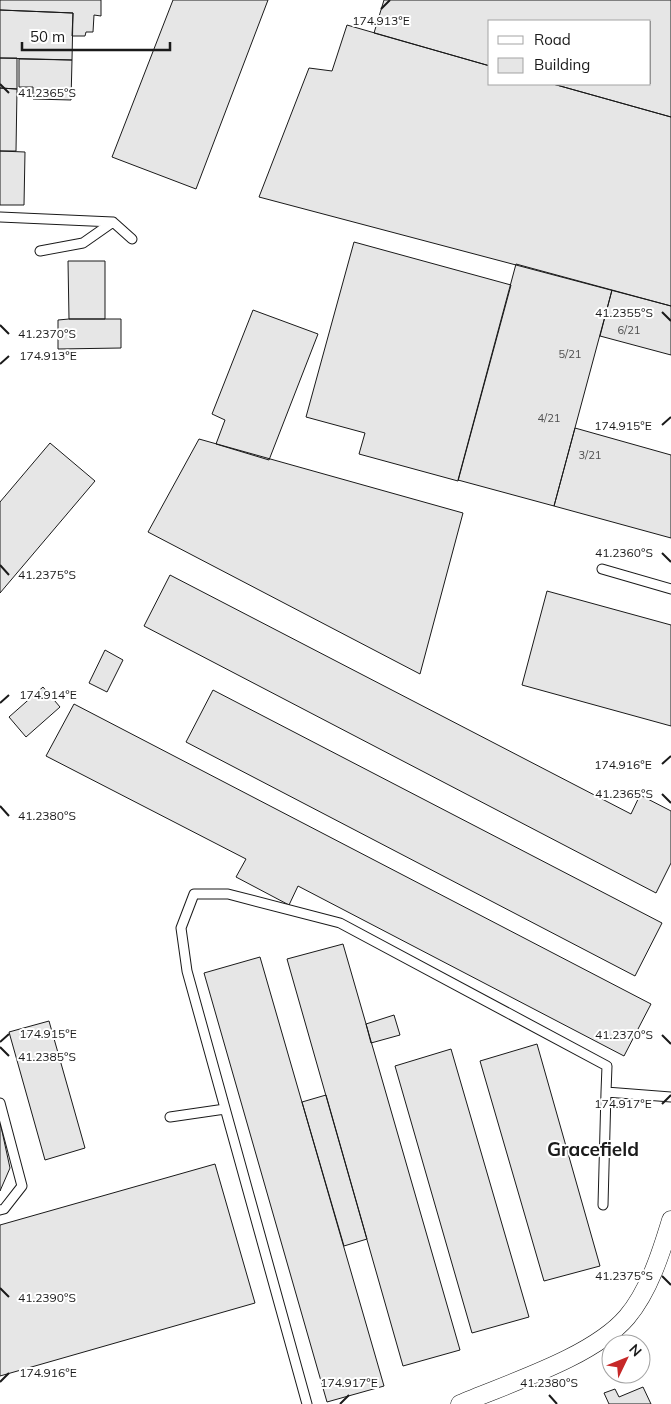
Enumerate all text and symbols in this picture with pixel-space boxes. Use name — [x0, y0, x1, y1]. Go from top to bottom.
text: 174.913°E — [352, 13, 410, 28]
scale bar — [22, 20, 170, 52]
legend — [488, 20, 651, 85]
text: 50 m — [30, 27, 65, 46]
text: Road — [534, 30, 571, 49]
text: Building — [534, 55, 590, 74]
text: 41.2365°S — [18, 85, 76, 100]
text: 41.2355°S — [595, 305, 653, 320]
house number: 6/21 — [618, 323, 640, 337]
text: 41.2370°S — [18, 326, 76, 341]
house number: 5/21 — [559, 347, 581, 361]
text: 174.913°E — [19, 348, 77, 363]
house number: 4/21 — [538, 411, 560, 425]
text: 174.915°E — [594, 418, 652, 433]
house number: 3/21 — [579, 448, 601, 462]
text: 41.2360°S — [595, 545, 653, 560]
text: 41.2375°S — [18, 567, 76, 582]
text: 174.914°E — [19, 687, 77, 702]
text: 174.916°E — [594, 757, 652, 772]
text: 41.2365°S — [595, 786, 653, 801]
text: 41.2380°S — [18, 808, 76, 823]
text: 174.915°E — [19, 1026, 77, 1041]
text: 41.2370°S — [595, 1027, 653, 1042]
text: 41.2385°S — [18, 1049, 76, 1064]
text: 174.917°E — [594, 1096, 652, 1111]
district label: Gracefield — [547, 1137, 639, 1161]
text: 41.2375°S — [595, 1268, 653, 1283]
text: 41.2390°S — [18, 1290, 76, 1305]
north arrow — [601, 1334, 651, 1384]
text: N — [625, 1340, 646, 1360]
text: 174.916°E — [19, 1365, 77, 1380]
text: 174.917°E — [320, 1375, 378, 1390]
text: 41.2380°S — [520, 1375, 578, 1390]

